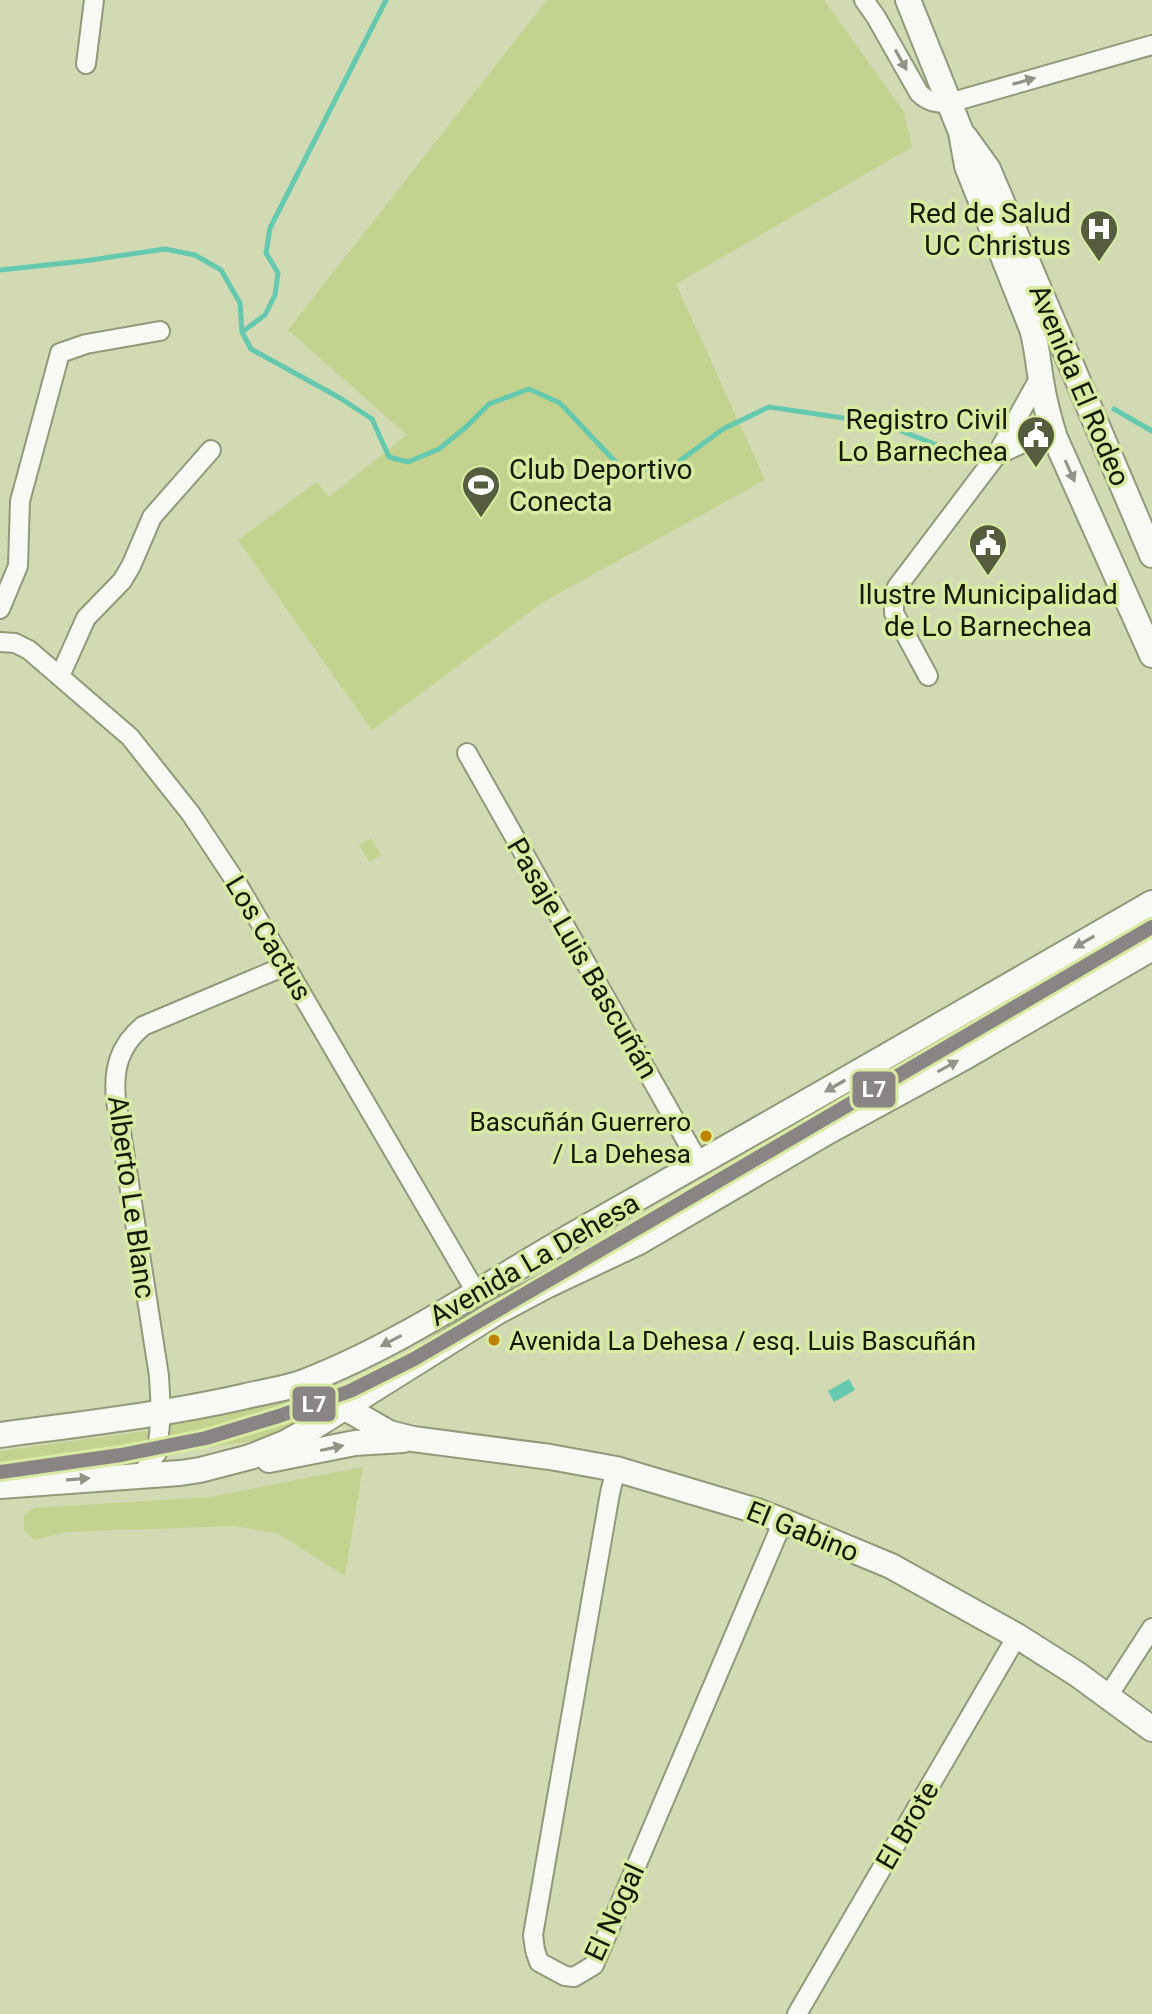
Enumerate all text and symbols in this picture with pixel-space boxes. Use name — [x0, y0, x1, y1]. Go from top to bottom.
one-way arrow — [894, 49, 908, 71]
one-way arrow — [1012, 74, 1036, 87]
place label: Red de Salud UC Christus — [909, 197, 1071, 262]
hospital icon: Red de Salud UC Christus — [1078, 208, 1120, 263]
street label: Avenida El Rodeo — [1022, 280, 1137, 491]
place label: Registro Civil Lo Barnechea — [837, 403, 1008, 468]
public building icon: Registro Civil Lo Barnechea — [1015, 414, 1057, 469]
place label: Club Deportivo Conecta — [509, 453, 693, 518]
one-way arrow — [1063, 459, 1076, 482]
sports icon: Club Deportivo Conecta — [460, 464, 502, 519]
public building icon: Ilustre Municipalidad de Lo Barnechea — [967, 522, 1009, 577]
place label: Ilustre Municipalidad de Lo Barnechea — [858, 578, 1118, 643]
street label: Pasaje Luis Bascuñán — [500, 832, 665, 1084]
street label: Los Cactus — [218, 870, 319, 1007]
one-way arrow — [1073, 935, 1096, 949]
one-way arrow — [937, 1059, 960, 1073]
line badge: L7 — [851, 1070, 897, 1109]
text: L7 — [862, 1077, 886, 1102]
one-way arrow — [824, 1079, 846, 1093]
street label: Alberto Le Blanc — [101, 1094, 162, 1300]
place label: Bascuñán Guerrero / La Dehesa — [470, 1107, 691, 1169]
marker: Bascuñán Guerrero / La Dehesa — [698, 1128, 714, 1144]
street label: Avenida La Dehesa — [424, 1186, 645, 1333]
place label: Avenida La Dehesa / esq. Luis Bascuñán — [509, 1326, 976, 1356]
marker: Avenida La Dehesa / esq. Luis Bascuñán — [486, 1332, 502, 1348]
one-way arrow — [380, 1333, 402, 1347]
line badge: L7 — [291, 1385, 337, 1423]
text: L7 — [302, 1392, 326, 1417]
one-way arrow — [319, 1441, 344, 1454]
one-way arrow — [66, 1472, 91, 1485]
street label: El Gabino — [742, 1494, 864, 1569]
street label: El Brote — [869, 1775, 946, 1875]
street label: El Nogal — [578, 1858, 651, 1966]

